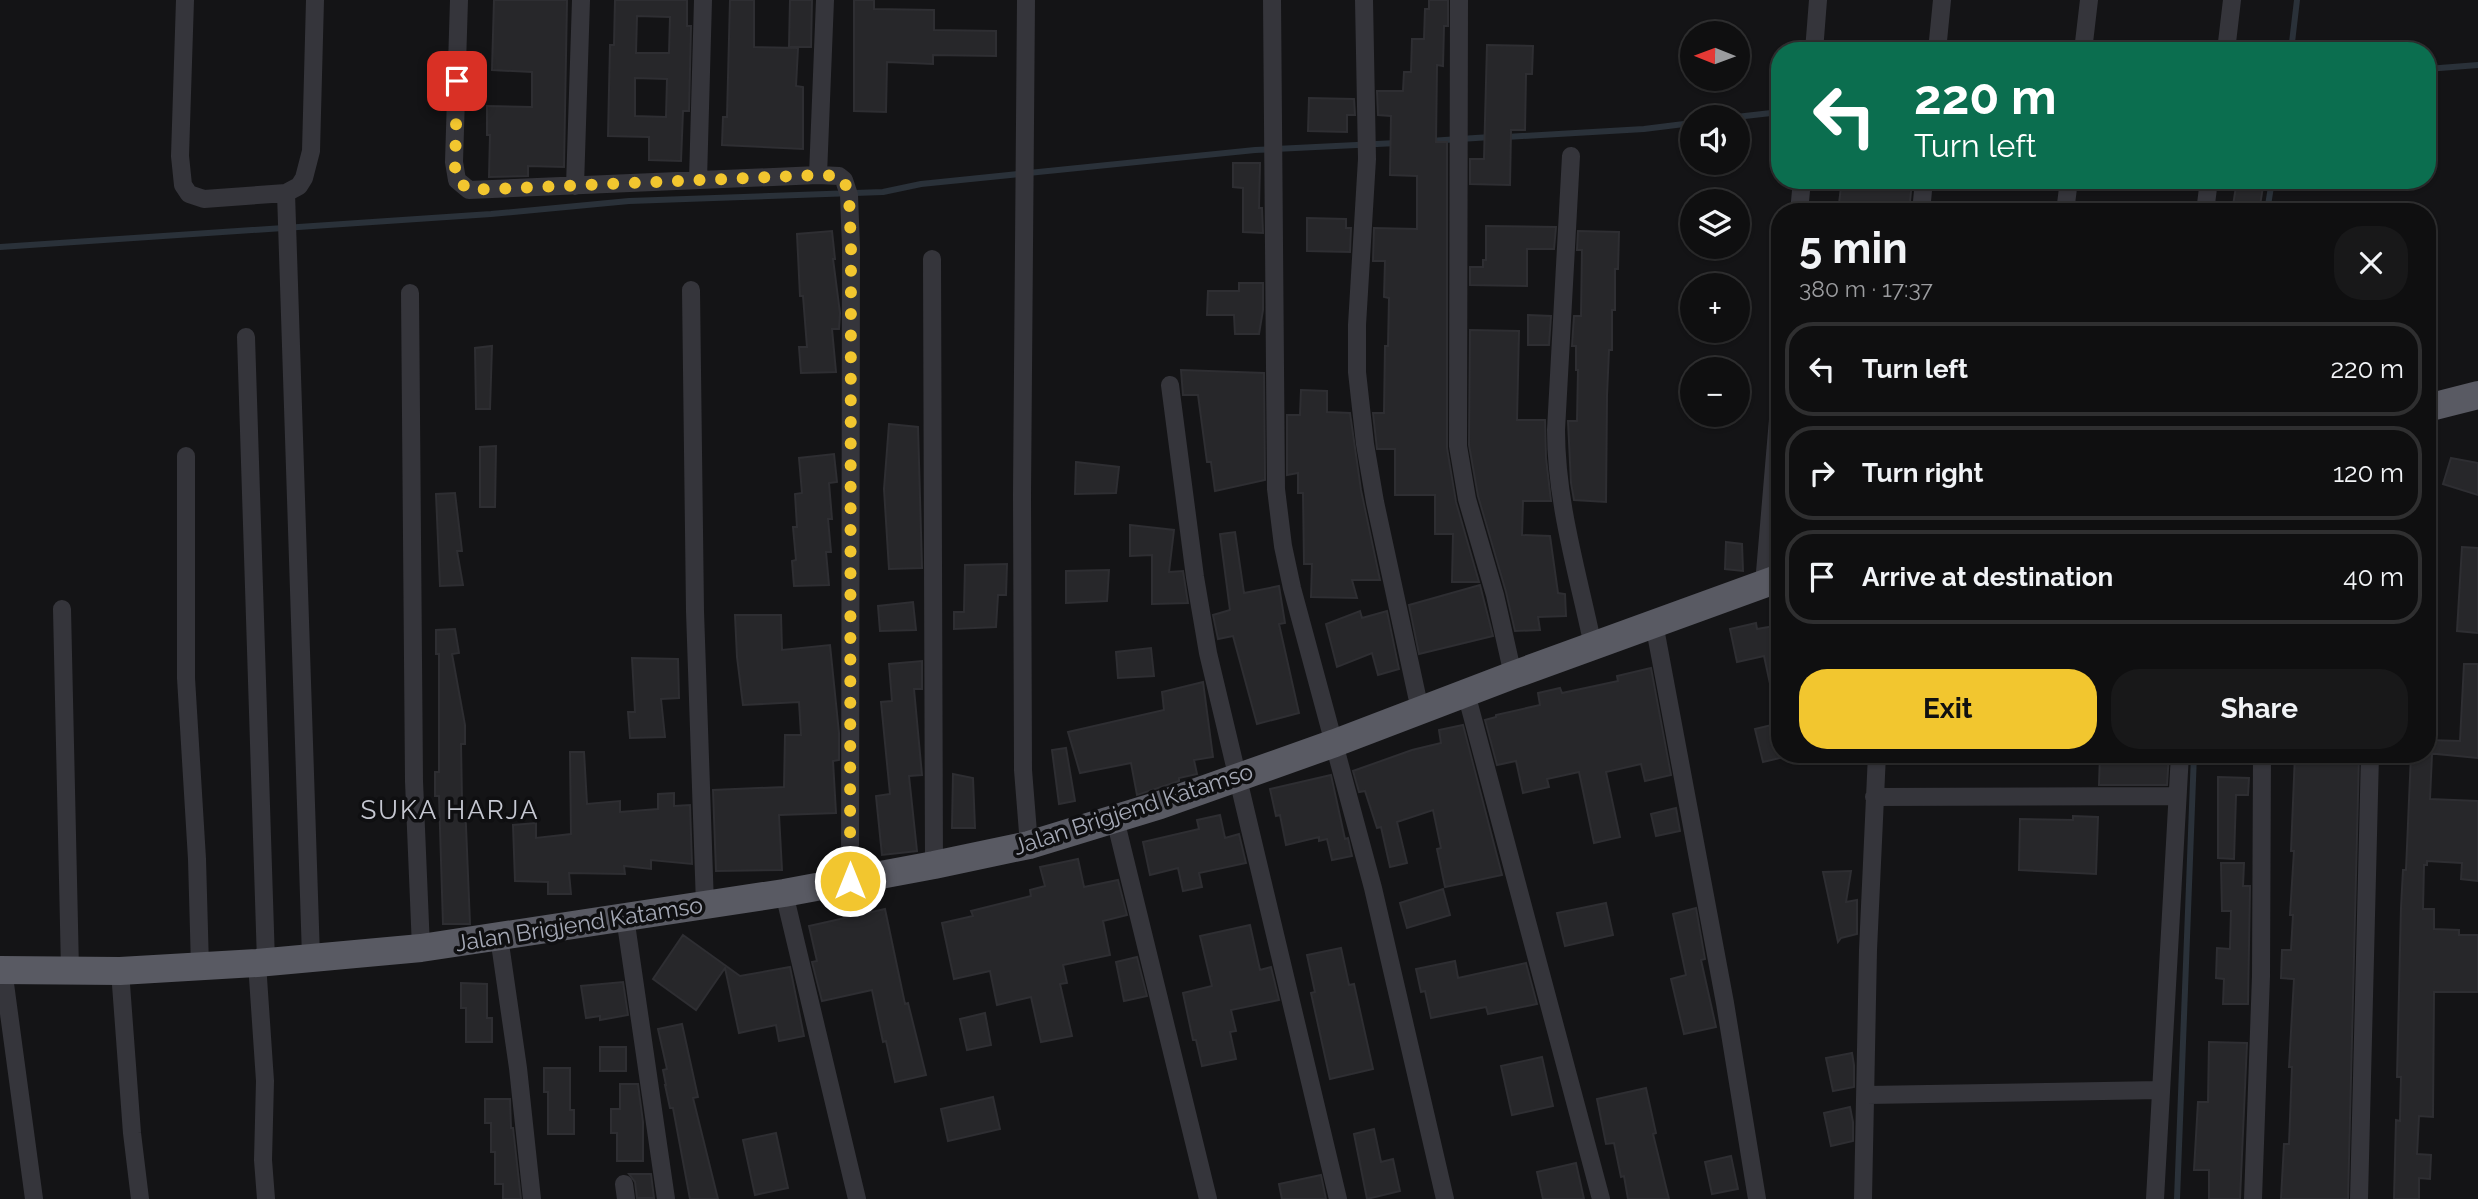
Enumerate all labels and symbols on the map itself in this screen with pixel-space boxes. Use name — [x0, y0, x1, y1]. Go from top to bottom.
north arrow — [1680, 21, 1750, 91]
pin — [427, 51, 487, 111]
street label: Jalan Brigjend Katamso — [1010, 757, 1256, 860]
district label: SUKA HARJA — [361, 795, 539, 825]
position arrow — [813, 844, 887, 918]
street label: Jalan Brigjend Katamso — [453, 891, 705, 956]

